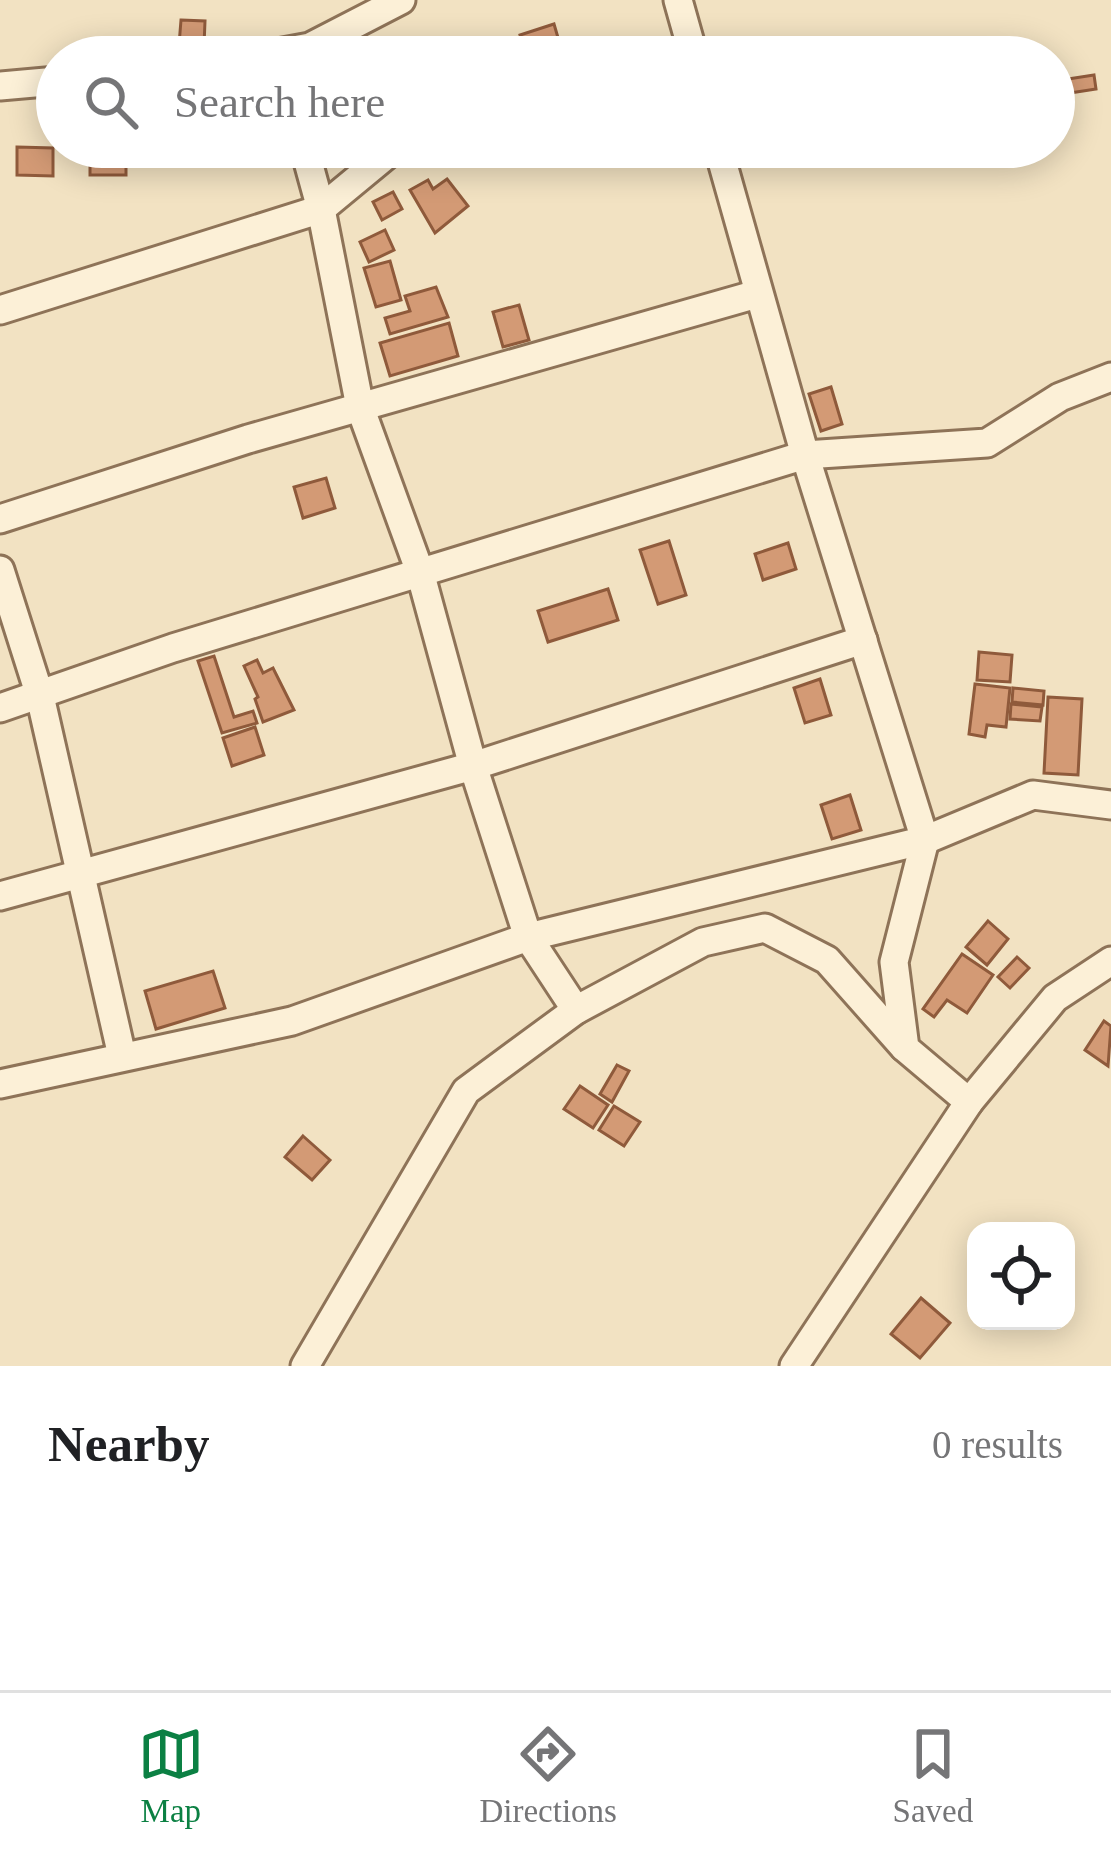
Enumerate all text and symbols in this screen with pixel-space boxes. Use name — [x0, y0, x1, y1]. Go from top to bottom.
search box — [36, 36, 1075, 168]
icon: search — [78, 69, 144, 135]
text: Search here — [174, 77, 385, 127]
map controls — [967, 1222, 1075, 1330]
button: locate — [967, 1222, 1075, 1330]
text: Nearby — [48, 1416, 209, 1472]
text: 0 results — [932, 1423, 1063, 1466]
tab: Map — [138, 1721, 204, 1830]
tab: Directions — [479, 1721, 617, 1830]
tab: Saved — [893, 1721, 973, 1830]

